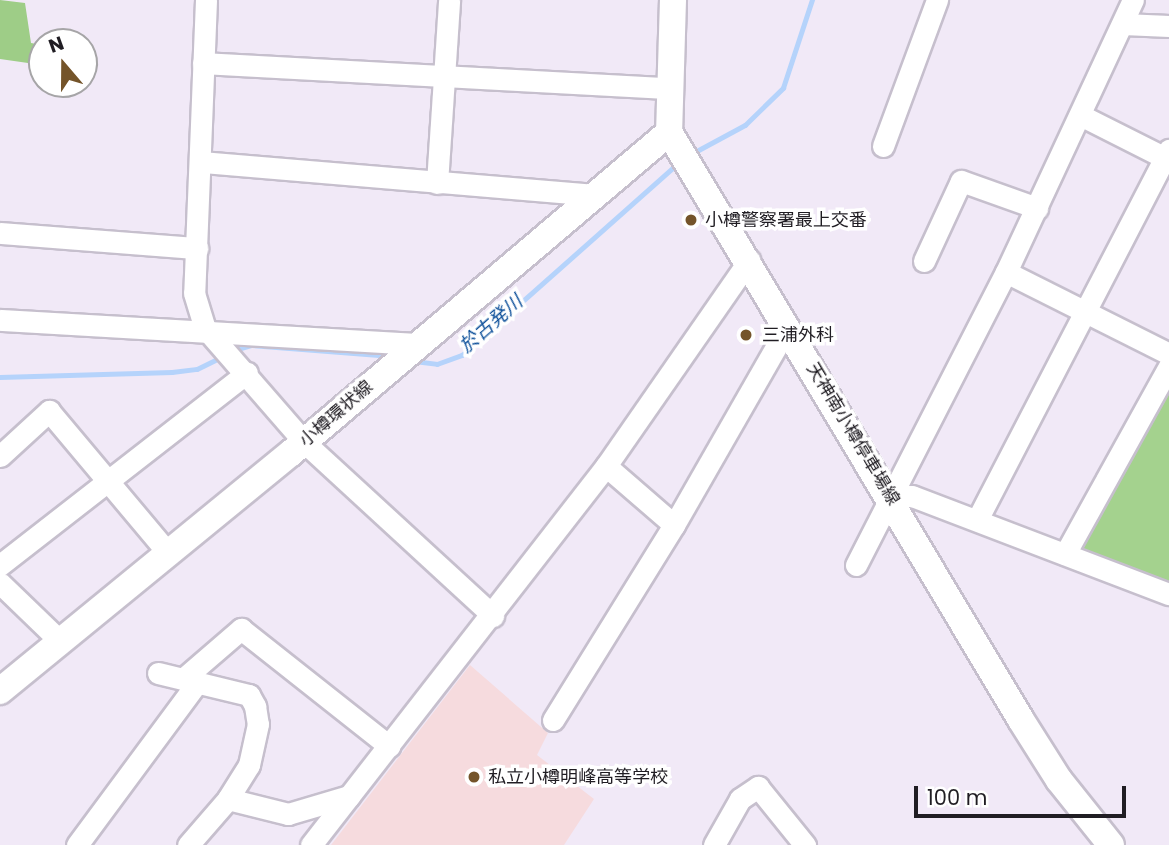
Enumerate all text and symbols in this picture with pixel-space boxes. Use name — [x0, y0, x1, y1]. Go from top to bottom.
north arrow — [28, 28, 98, 98]
text: N — [45, 30, 68, 60]
place label: 小樽警察署最上交番 — [705, 209, 867, 231]
marker: 小樽警察署最上交番 — [683, 212, 699, 228]
water label: 於古発川 — [455, 290, 527, 358]
place label: 三浦外科 — [762, 324, 834, 346]
marker: 三浦外科 — [736, 325, 756, 345]
street label: 天神南小樽停車場線 — [802, 359, 904, 509]
street label: 小樽環状線 — [295, 376, 377, 452]
place label: 私立小樽明峰高等学校 — [488, 766, 668, 788]
marker: 私立小樽明峰高等学校 — [466, 769, 482, 785]
scale bar — [917, 772, 1129, 816]
text: 100 m — [927, 783, 987, 812]

